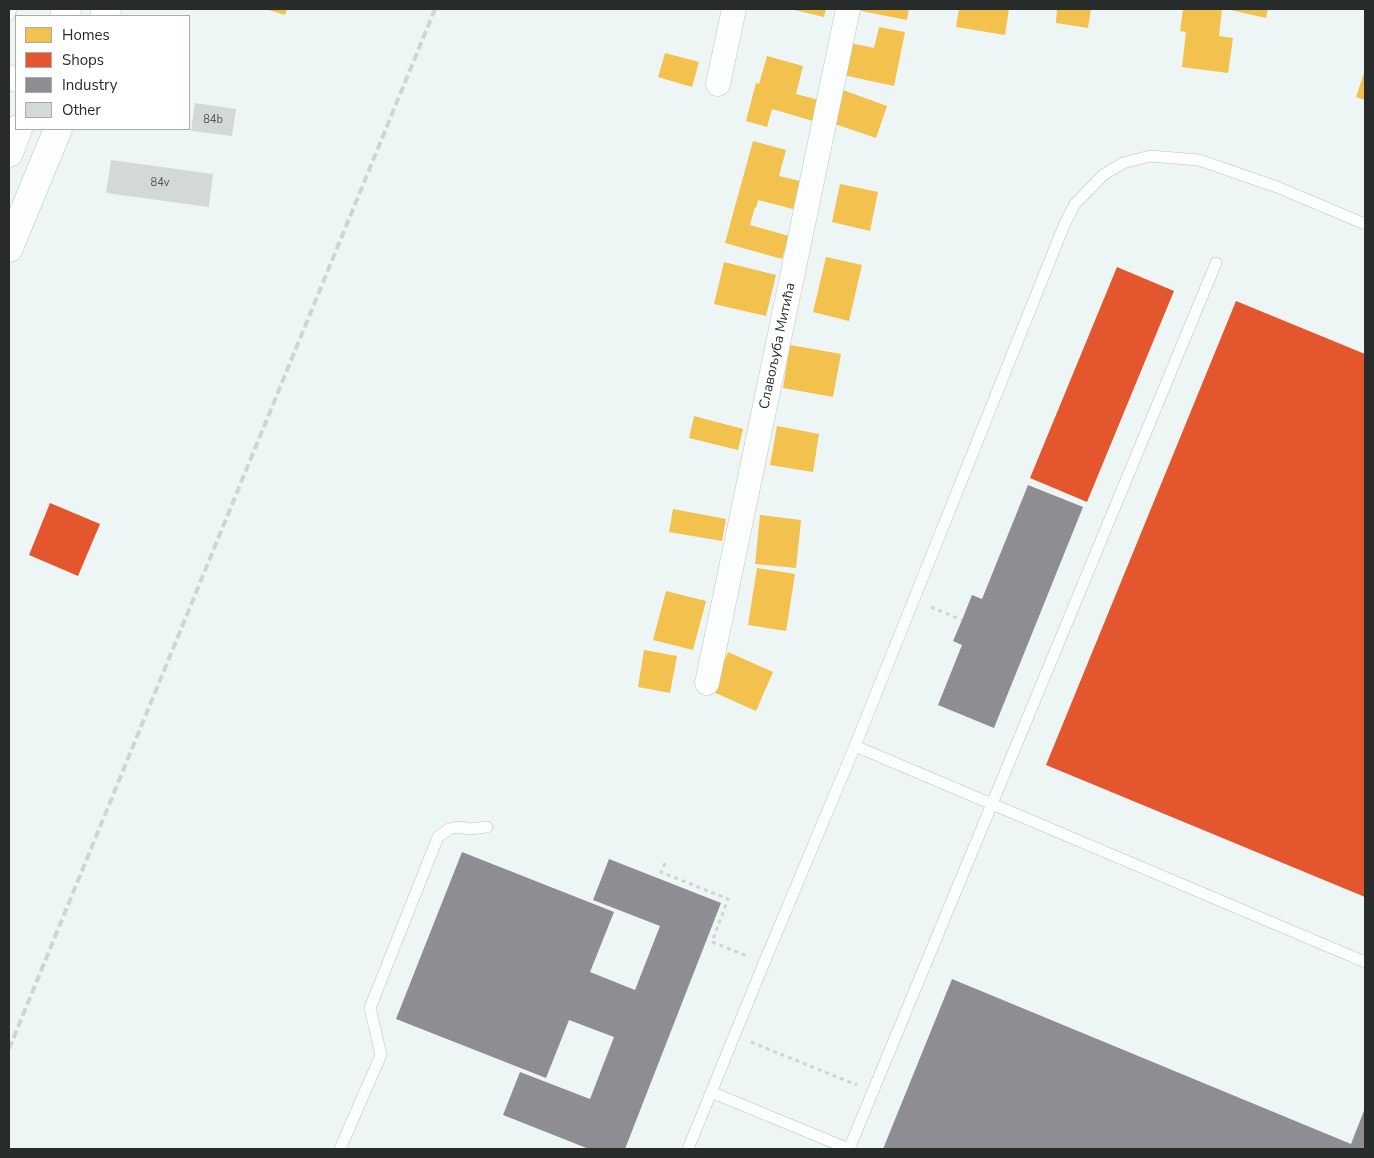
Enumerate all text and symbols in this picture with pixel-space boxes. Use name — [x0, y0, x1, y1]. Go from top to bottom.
legend — [15, 15, 190, 130]
text: Homes — [62, 25, 110, 45]
text: Shops — [62, 50, 104, 70]
text: Industry — [62, 75, 117, 95]
text: Other — [62, 100, 101, 120]
house number: 84b — [203, 113, 223, 127]
house number: 84v — [151, 176, 169, 190]
street label: Славољуба Митића — [756, 281, 800, 411]

